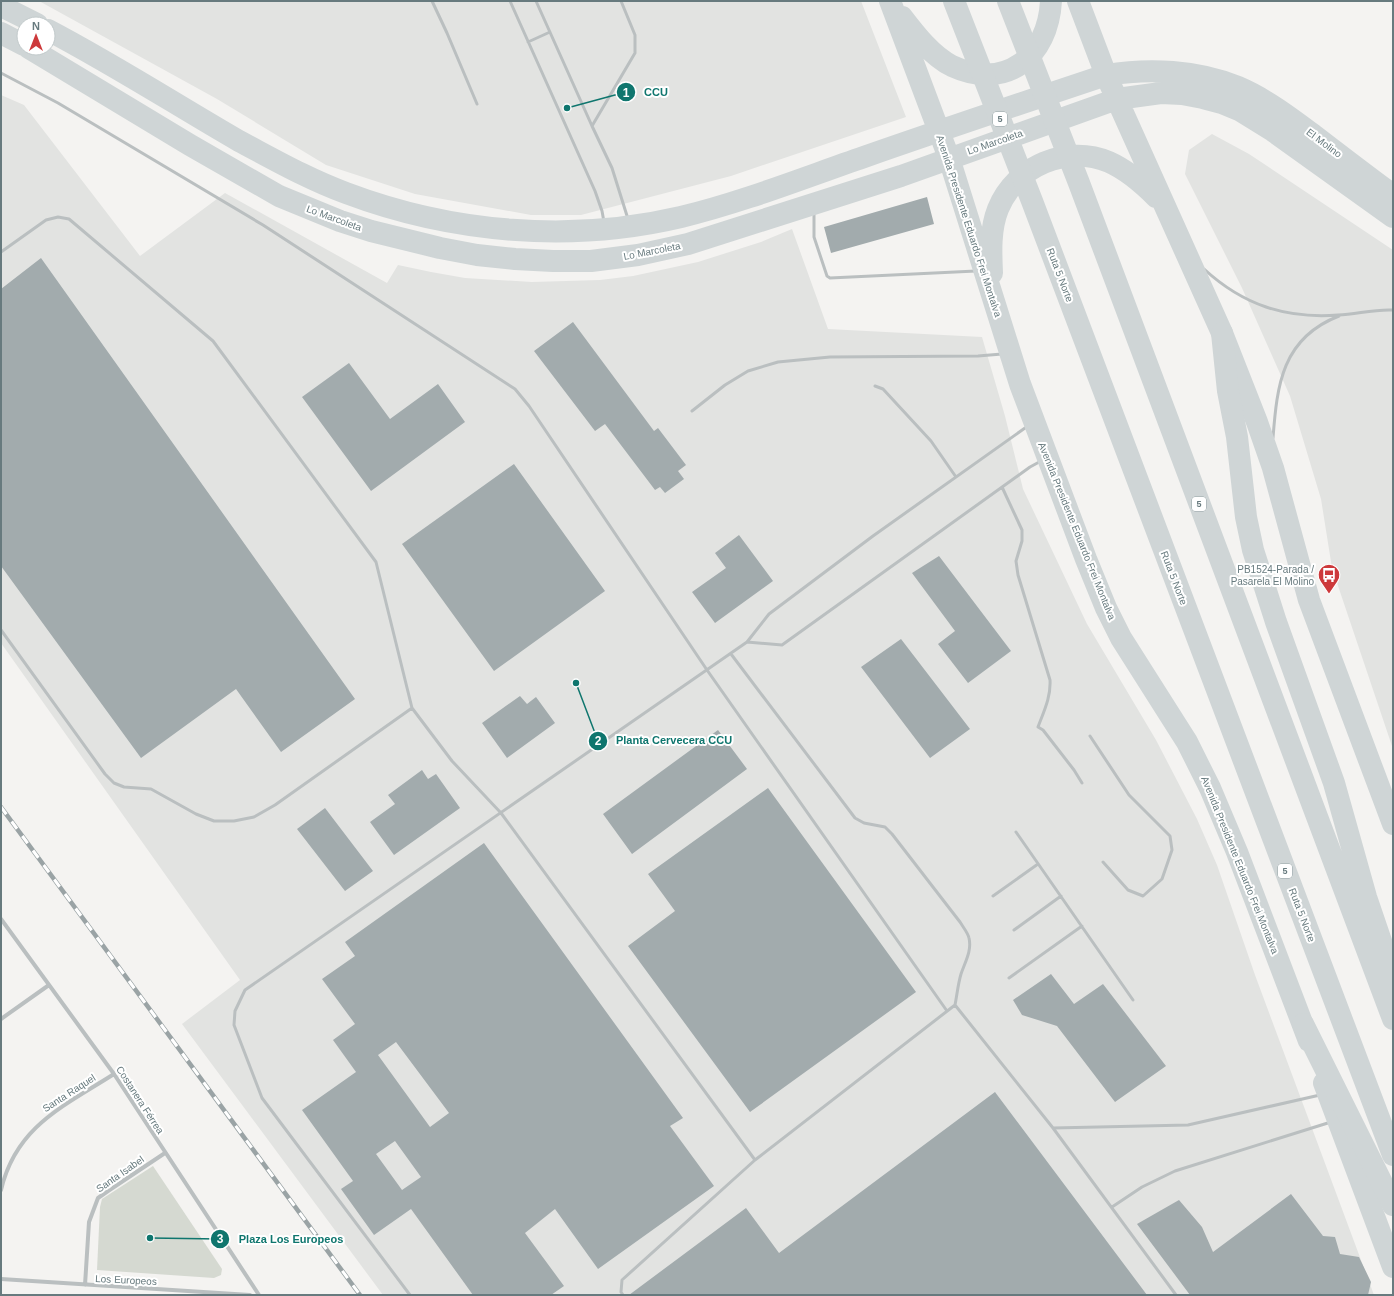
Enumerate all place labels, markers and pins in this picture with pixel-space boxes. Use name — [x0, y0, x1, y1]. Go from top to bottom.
callout: CCU — [616, 81, 676, 104]
bus stop icon: PB1524-Parada / Pasarela El Molino — [1316, 562, 1342, 595]
place label: PB1524-Parada / Pasarela El Molino — [1231, 564, 1314, 587]
callout: Planta Cervecera CCU — [588, 729, 740, 752]
callout: Plaza Los Europeos — [210, 1228, 351, 1251]

